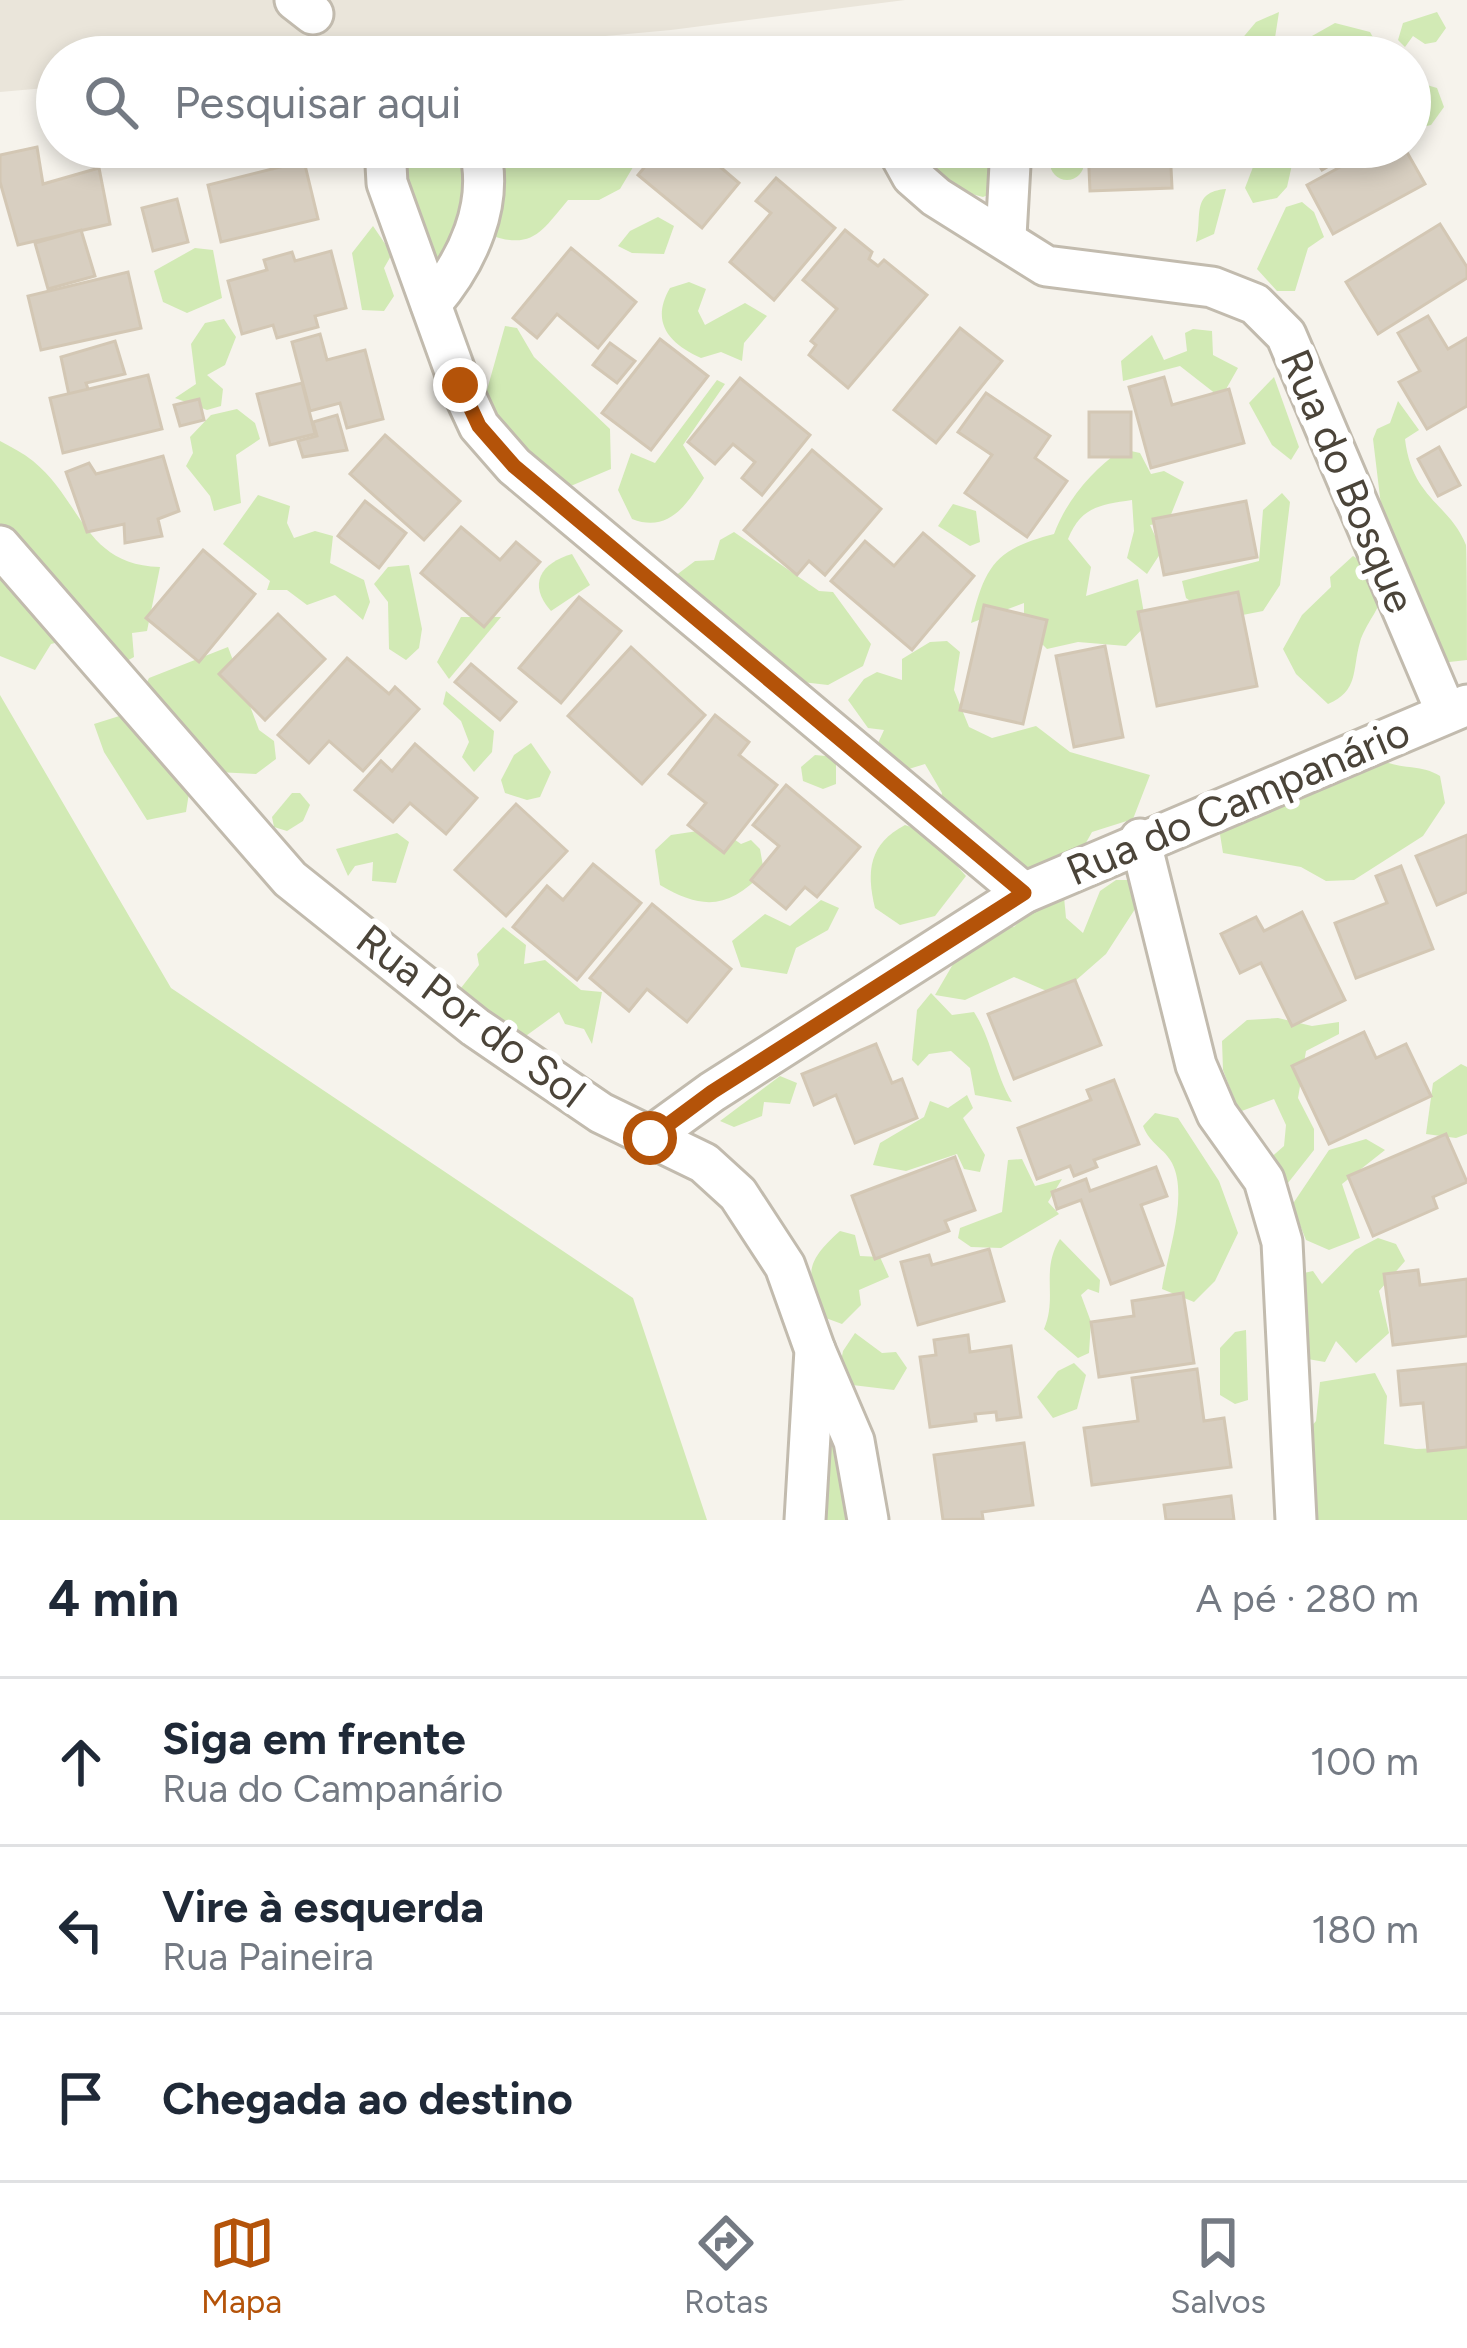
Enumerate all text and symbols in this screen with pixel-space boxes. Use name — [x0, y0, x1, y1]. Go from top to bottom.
search box — [36, 36, 1431, 168]
icon: search — [78, 69, 144, 135]
text: Pesquisar aqui — [174, 75, 461, 129]
street label: Rua do Bosque — [1270, 342, 1426, 620]
route end — [433, 358, 487, 412]
street label: Rua do Campanário — [1059, 706, 1417, 896]
street label: Rua Por do Sol — [347, 913, 595, 1119]
route start — [623, 1111, 677, 1165]
text: 4 min — [48, 1568, 179, 1629]
text: A pé · 280 m — [1196, 1575, 1419, 1622]
text: Siga em frente — [162, 1711, 466, 1765]
icon: ahead — [48, 1729, 114, 1795]
text: 100 m — [1310, 1738, 1419, 1785]
text: Rua do Campanário — [162, 1765, 503, 1812]
text: Vire à esquerda — [162, 1879, 484, 1933]
icon: left — [48, 1897, 114, 1963]
text: 180 m — [1311, 1906, 1419, 1953]
text: Rua Paineira — [162, 1933, 374, 1980]
icon: arrive — [48, 2065, 114, 2131]
text: Chegada ao destino — [162, 2071, 573, 2125]
tab: Mapa — [201, 2210, 282, 2321]
tab: Rotas — [684, 2210, 768, 2321]
tab: Salvos — [1170, 2210, 1266, 2321]

